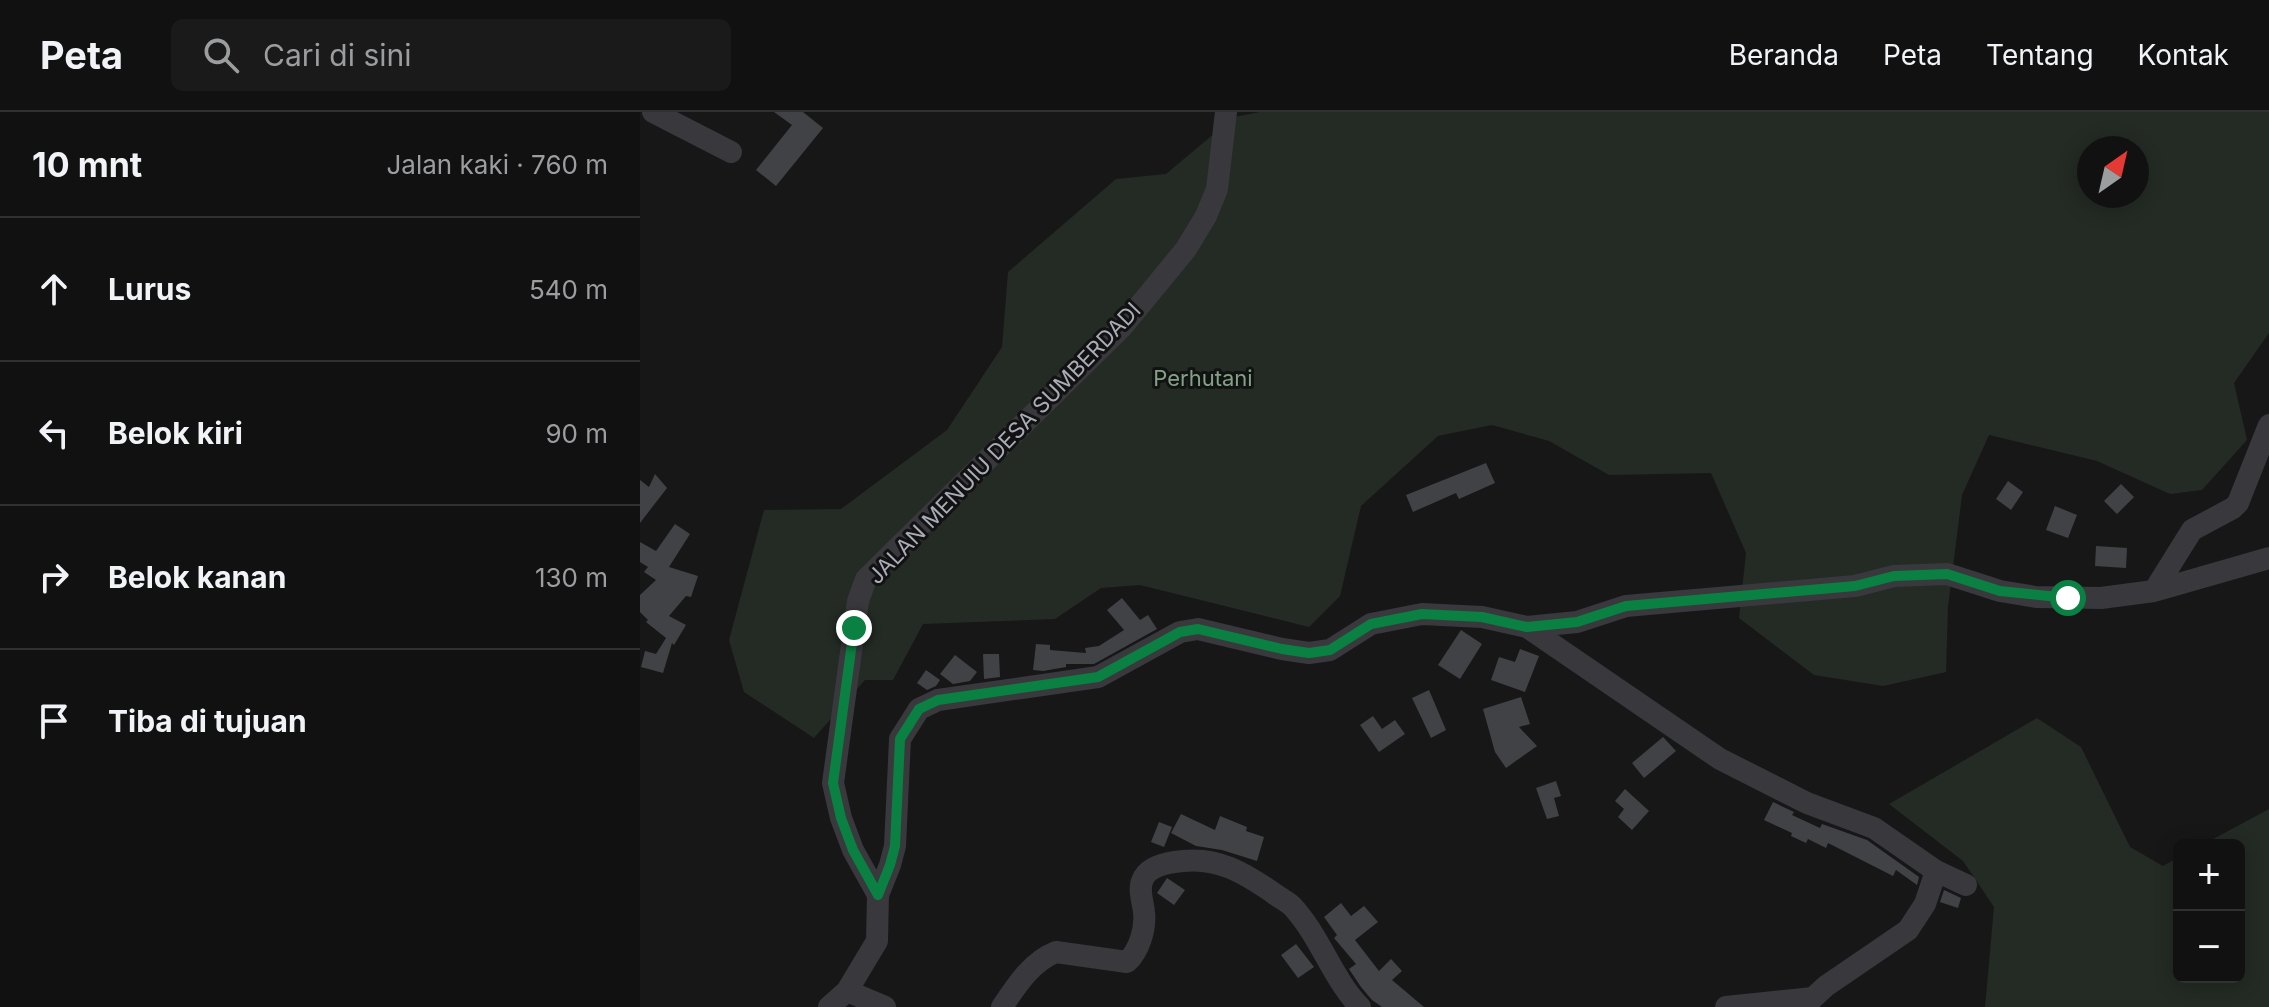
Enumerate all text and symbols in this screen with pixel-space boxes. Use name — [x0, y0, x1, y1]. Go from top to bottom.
search box — [171, 19, 731, 91]
text: Peta — [40, 32, 123, 78]
icon: search — [199, 33, 243, 77]
text: Cari di sini — [263, 37, 412, 73]
text: Beranda — [1729, 38, 1839, 72]
text: Peta — [1883, 38, 1942, 72]
text: Tentang — [1986, 38, 2094, 72]
text: Kontak — [2138, 38, 2229, 72]
north arrow — [2077, 136, 2149, 208]
text: 10 mnt — [32, 144, 142, 185]
text: Jalan kaki · 760 m — [387, 149, 608, 180]
icon: ahead — [32, 267, 76, 311]
text: Lurus — [108, 271, 191, 307]
text: 540 m — [529, 274, 608, 305]
street label: JALAN MENUIU DESA SUMBERDADI — [862, 297, 1146, 589]
park label: Perhutani — [1153, 365, 1253, 391]
icon: left — [32, 411, 76, 455]
text: Belok kiri — [108, 415, 243, 451]
text: 90 m — [545, 418, 608, 449]
icon: right — [32, 555, 76, 599]
text: Belok kanan — [108, 559, 286, 595]
text: 130 m — [535, 562, 608, 593]
route start — [2050, 580, 2086, 616]
route end — [836, 610, 872, 646]
icon: arrive — [32, 699, 76, 743]
text: Tiba di tujuan — [108, 703, 307, 739]
map controls — [2173, 839, 2245, 983]
button: + — [2173, 839, 2245, 911]
button: − — [2173, 911, 2245, 983]

